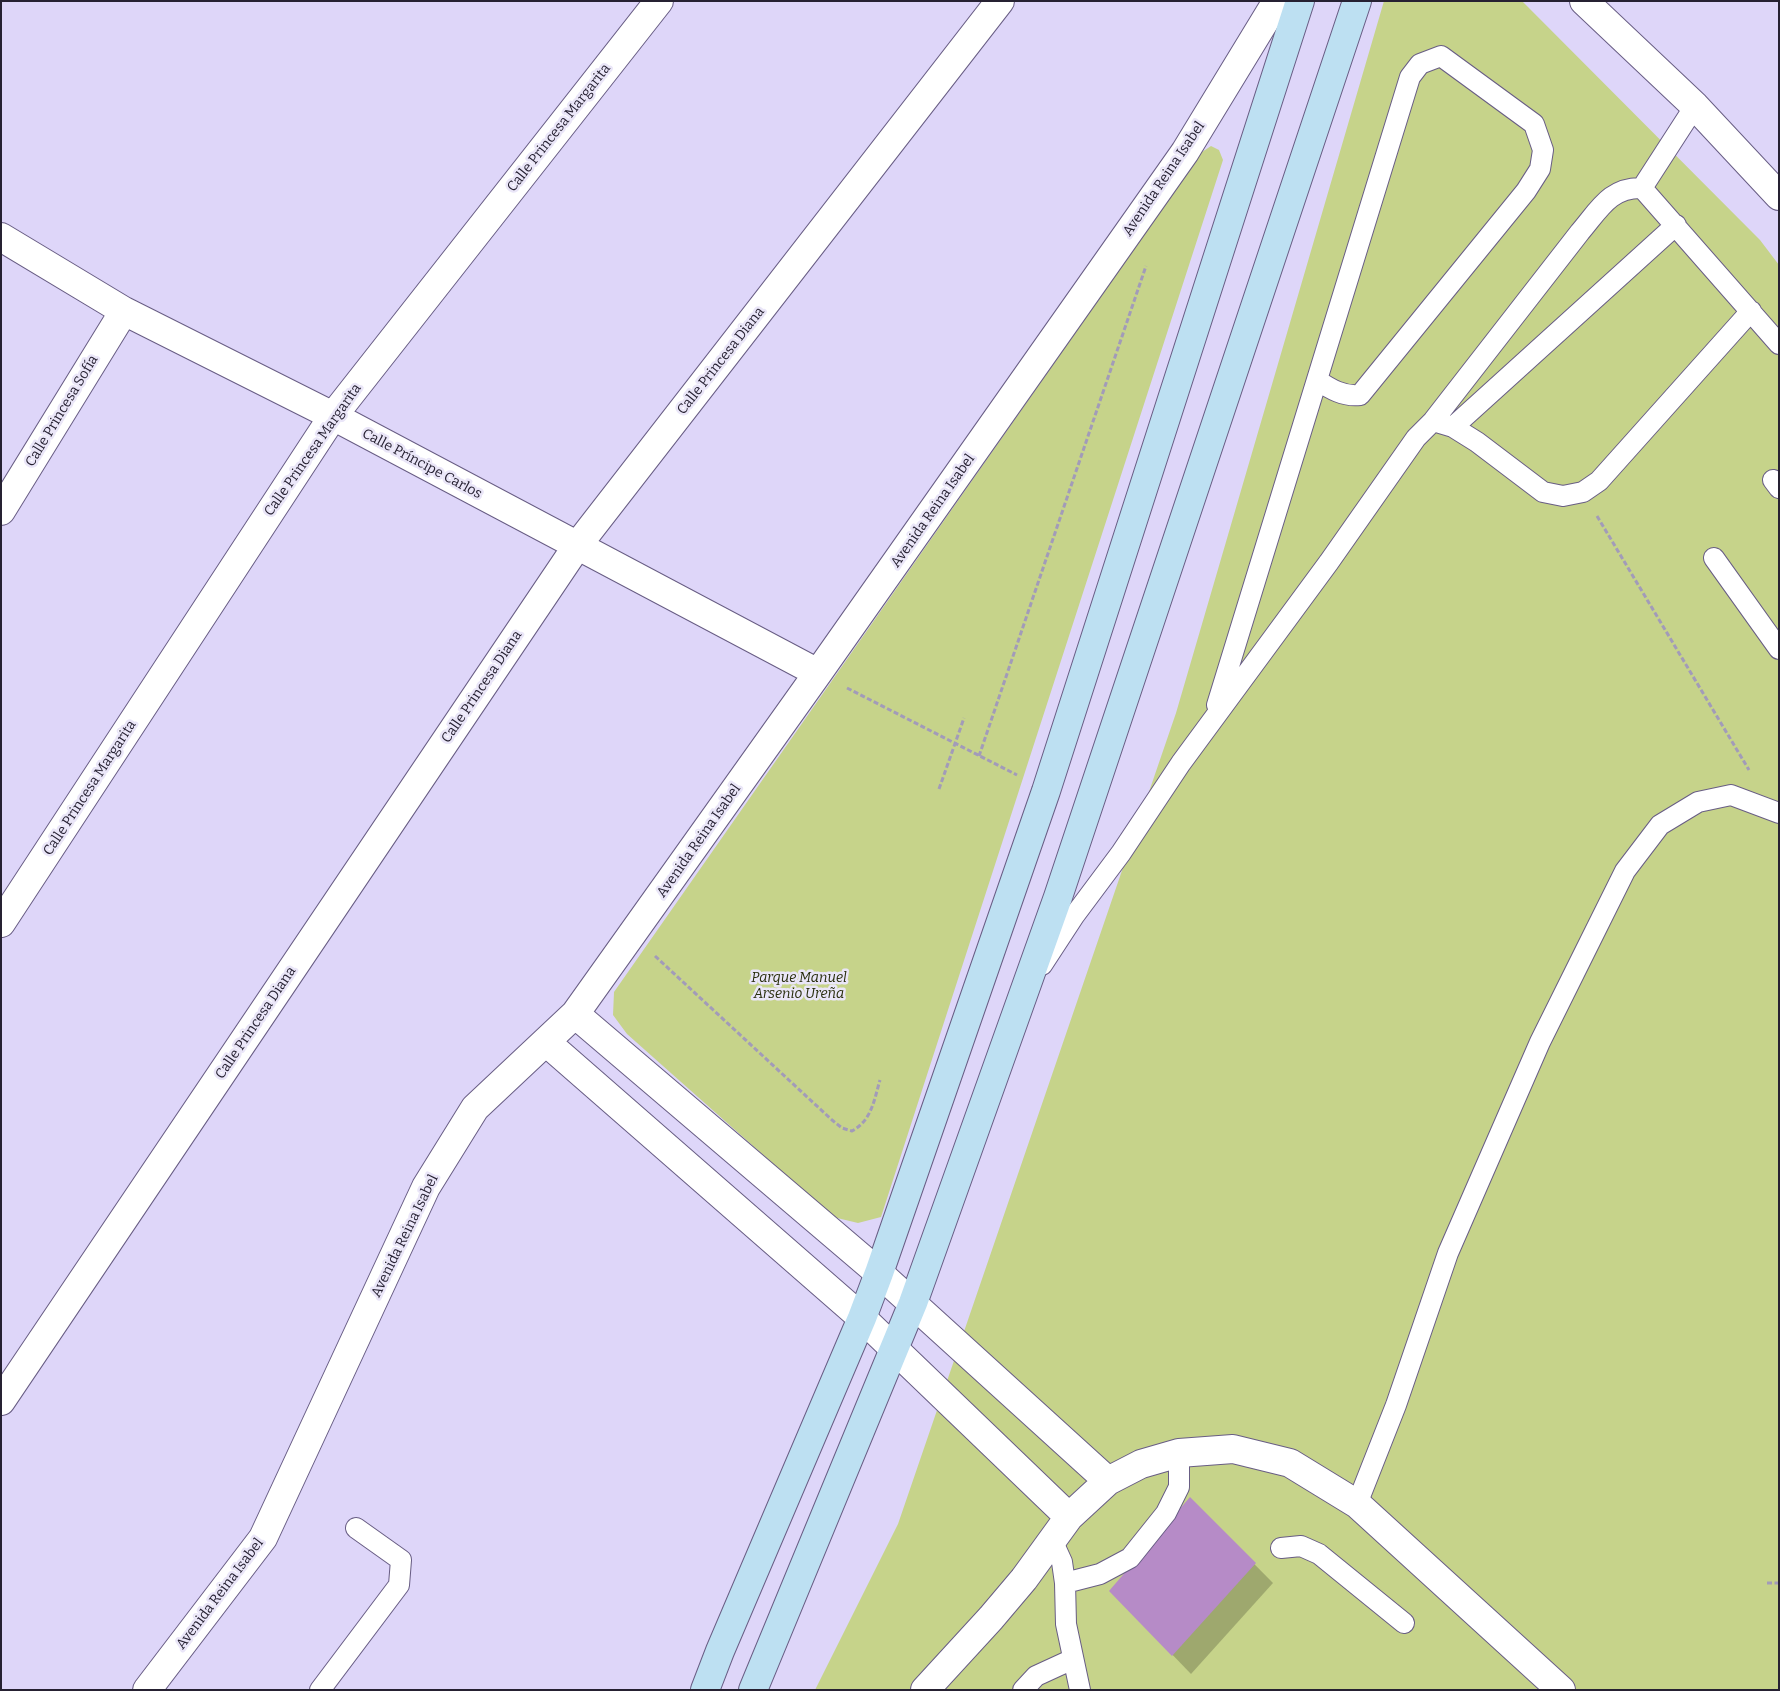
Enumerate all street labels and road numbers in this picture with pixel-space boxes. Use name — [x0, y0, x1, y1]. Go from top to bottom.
street label: Calle Princesa Margarita — [504, 61, 614, 195]
street label: Avenida Reina Isabel — [1119, 119, 1209, 239]
street label: Calle Princesa Diana — [674, 304, 768, 418]
street label: Calle Princesa Sofía — [22, 352, 102, 470]
street label: Calle Princesa Margarita — [261, 381, 365, 519]
street label: Calle Príncipe Carlos — [359, 425, 485, 503]
street label: Avenida Reina Isabel — [888, 451, 978, 571]
street label: Calle Princesa Diana — [438, 628, 526, 746]
street label: Calle Princesa Margarita — [40, 717, 140, 859]
street label: Avenida Reina Isabel — [654, 781, 744, 901]
street label: Calle Princesa Diana — [212, 964, 300, 1082]
street label: Avenida Reina Isabel — [368, 1172, 442, 1300]
street label: Avenida Reina Isabel — [173, 1535, 267, 1653]

